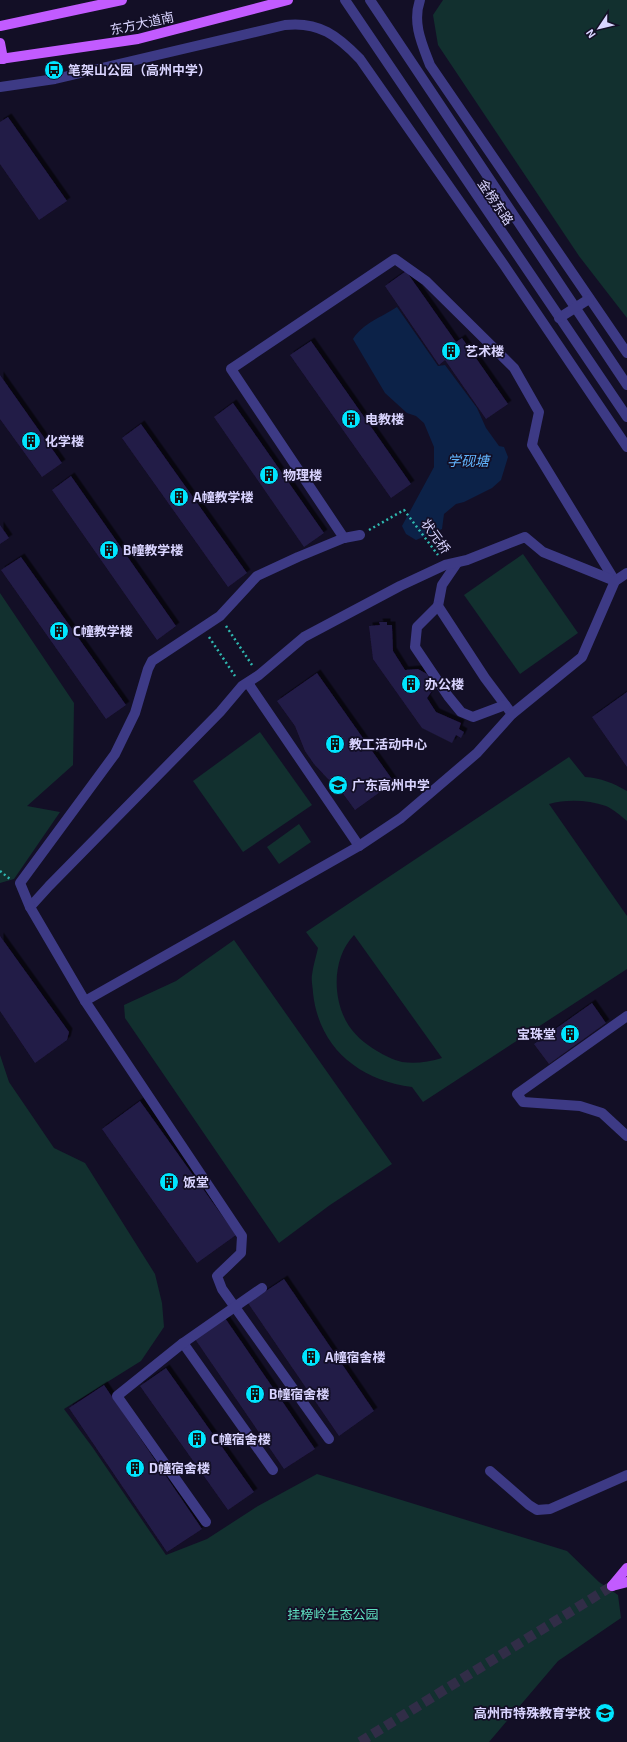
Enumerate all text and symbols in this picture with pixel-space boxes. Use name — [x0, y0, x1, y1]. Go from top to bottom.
street label: 东方大道南 — [109, 8, 175, 38]
north arrow — [579, 8, 619, 48]
text: N — [583, 27, 598, 41]
bus stop icon: 笔架山公园（高州中学） — [43, 59, 65, 81]
place label: 笔架山公园（高州中学） — [68, 62, 211, 78]
street label: 金榜东路 — [475, 176, 517, 228]
building icon: 艺术楼 — [440, 340, 462, 362]
place label: 艺术楼 — [465, 343, 504, 359]
building icon: 电教楼 — [340, 408, 362, 430]
place label: 电教楼 — [365, 411, 404, 427]
building icon: 化学楼 — [20, 430, 42, 452]
place label: 化学楼 — [45, 433, 84, 449]
water label: 学砚塘 — [447, 452, 491, 469]
building icon: 物理楼 — [258, 464, 280, 486]
place label: 物理楼 — [283, 467, 322, 483]
building icon: A幢教学楼 — [168, 486, 190, 508]
place label: A幢教学楼 — [193, 489, 254, 505]
street label: 状元桥 — [418, 516, 454, 556]
building icon: B幢教学楼 — [98, 539, 120, 561]
place label: B幢教学楼 — [123, 542, 183, 558]
building icon: C幢教学楼 — [48, 620, 70, 642]
place label: C幢教学楼 — [73, 623, 133, 639]
building icon: 办公楼 — [400, 673, 422, 695]
place label: 办公楼 — [425, 676, 464, 692]
building icon: 教工活动中心 — [324, 733, 346, 755]
place label: 教工活动中心 — [349, 736, 427, 752]
school or university icon: 广东高州中学 — [327, 774, 349, 796]
place label: 广东高州中学 — [352, 777, 430, 793]
building icon: 宝珠堂 — [559, 1023, 581, 1045]
place label: 宝珠堂 — [517, 1026, 556, 1042]
building icon: 饭堂 — [158, 1171, 180, 1193]
place label: 饭堂 — [183, 1174, 209, 1190]
building icon: A幢宿舍楼 — [300, 1346, 322, 1368]
place label: A幢宿舍楼 — [325, 1349, 386, 1365]
building icon: B幢宿舍楼 — [244, 1383, 266, 1405]
place label: B幢宿舍楼 — [269, 1386, 329, 1402]
building icon: C幢宿舍楼 — [186, 1428, 208, 1450]
place label: C幢宿舍楼 — [211, 1431, 271, 1447]
building icon: D幢宿舍楼 — [124, 1457, 146, 1479]
place label: D幢宿舍楼 — [149, 1460, 210, 1476]
park label: 挂榜岭生态公园 — [287, 1606, 379, 1622]
school or university icon: 高州市特殊教育学校 — [594, 1702, 616, 1724]
place label: 高州市特殊教育学校 — [474, 1705, 591, 1721]

